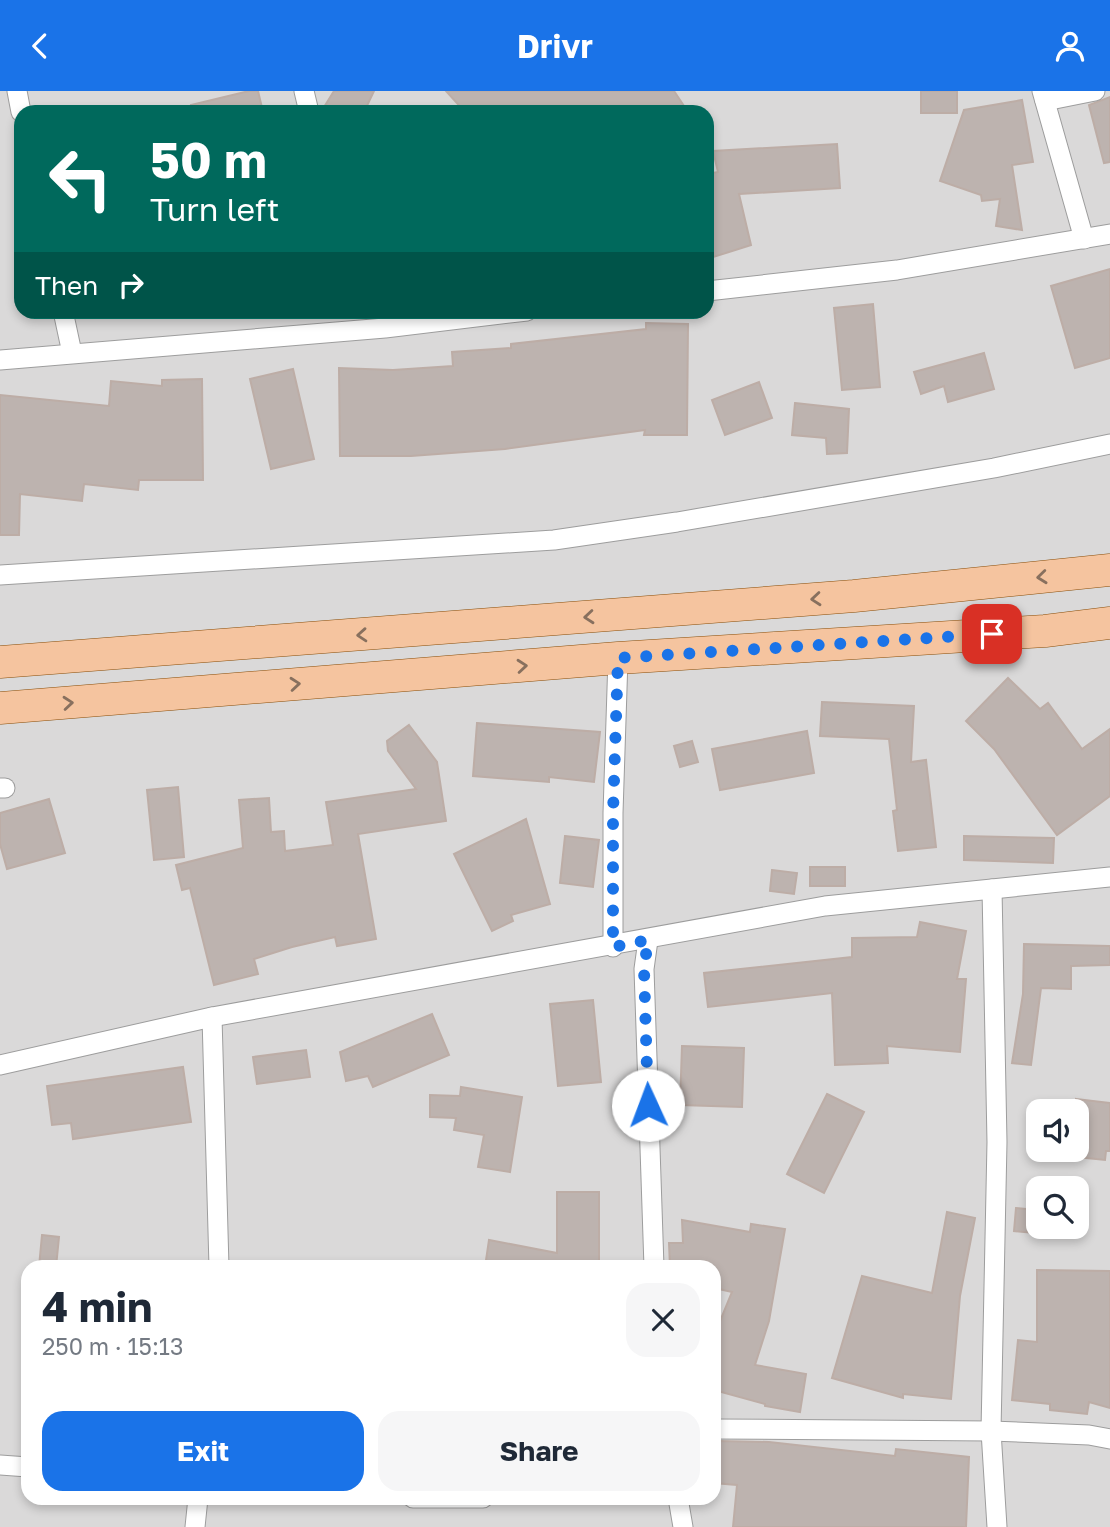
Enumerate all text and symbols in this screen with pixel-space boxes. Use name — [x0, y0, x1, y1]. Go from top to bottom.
icon: back — [21, 27, 59, 65]
text: Drivr — [517, 27, 593, 65]
icon: person — [1051, 27, 1089, 65]
text: 50 m — [150, 130, 267, 189]
icon: left — [35, 133, 126, 224]
text: Turn left — [150, 190, 279, 228]
icon: right — [112, 266, 150, 304]
text: Then — [35, 270, 98, 301]
one-way arrow — [1036, 570, 1048, 585]
one-way arrow — [810, 591, 821, 606]
pin — [962, 604, 1022, 664]
one-way arrow — [583, 609, 594, 624]
icon: arrive — [973, 615, 1011, 653]
one-way arrow — [356, 627, 367, 642]
one-way arrow — [516, 659, 527, 674]
one-way arrow — [290, 677, 301, 692]
one-way arrow — [63, 696, 74, 711]
position arrow — [611, 1068, 685, 1142]
map controls — [1026, 1099, 1089, 1239]
button: sound — [1026, 1099, 1089, 1162]
button: search — [1026, 1176, 1089, 1239]
text: 4 min — [42, 1281, 152, 1331]
button: close — [626, 1283, 700, 1357]
text: 250 m · 15:13 — [42, 1332, 183, 1360]
button: Exit — [42, 1411, 364, 1491]
button: Share — [378, 1411, 700, 1491]

